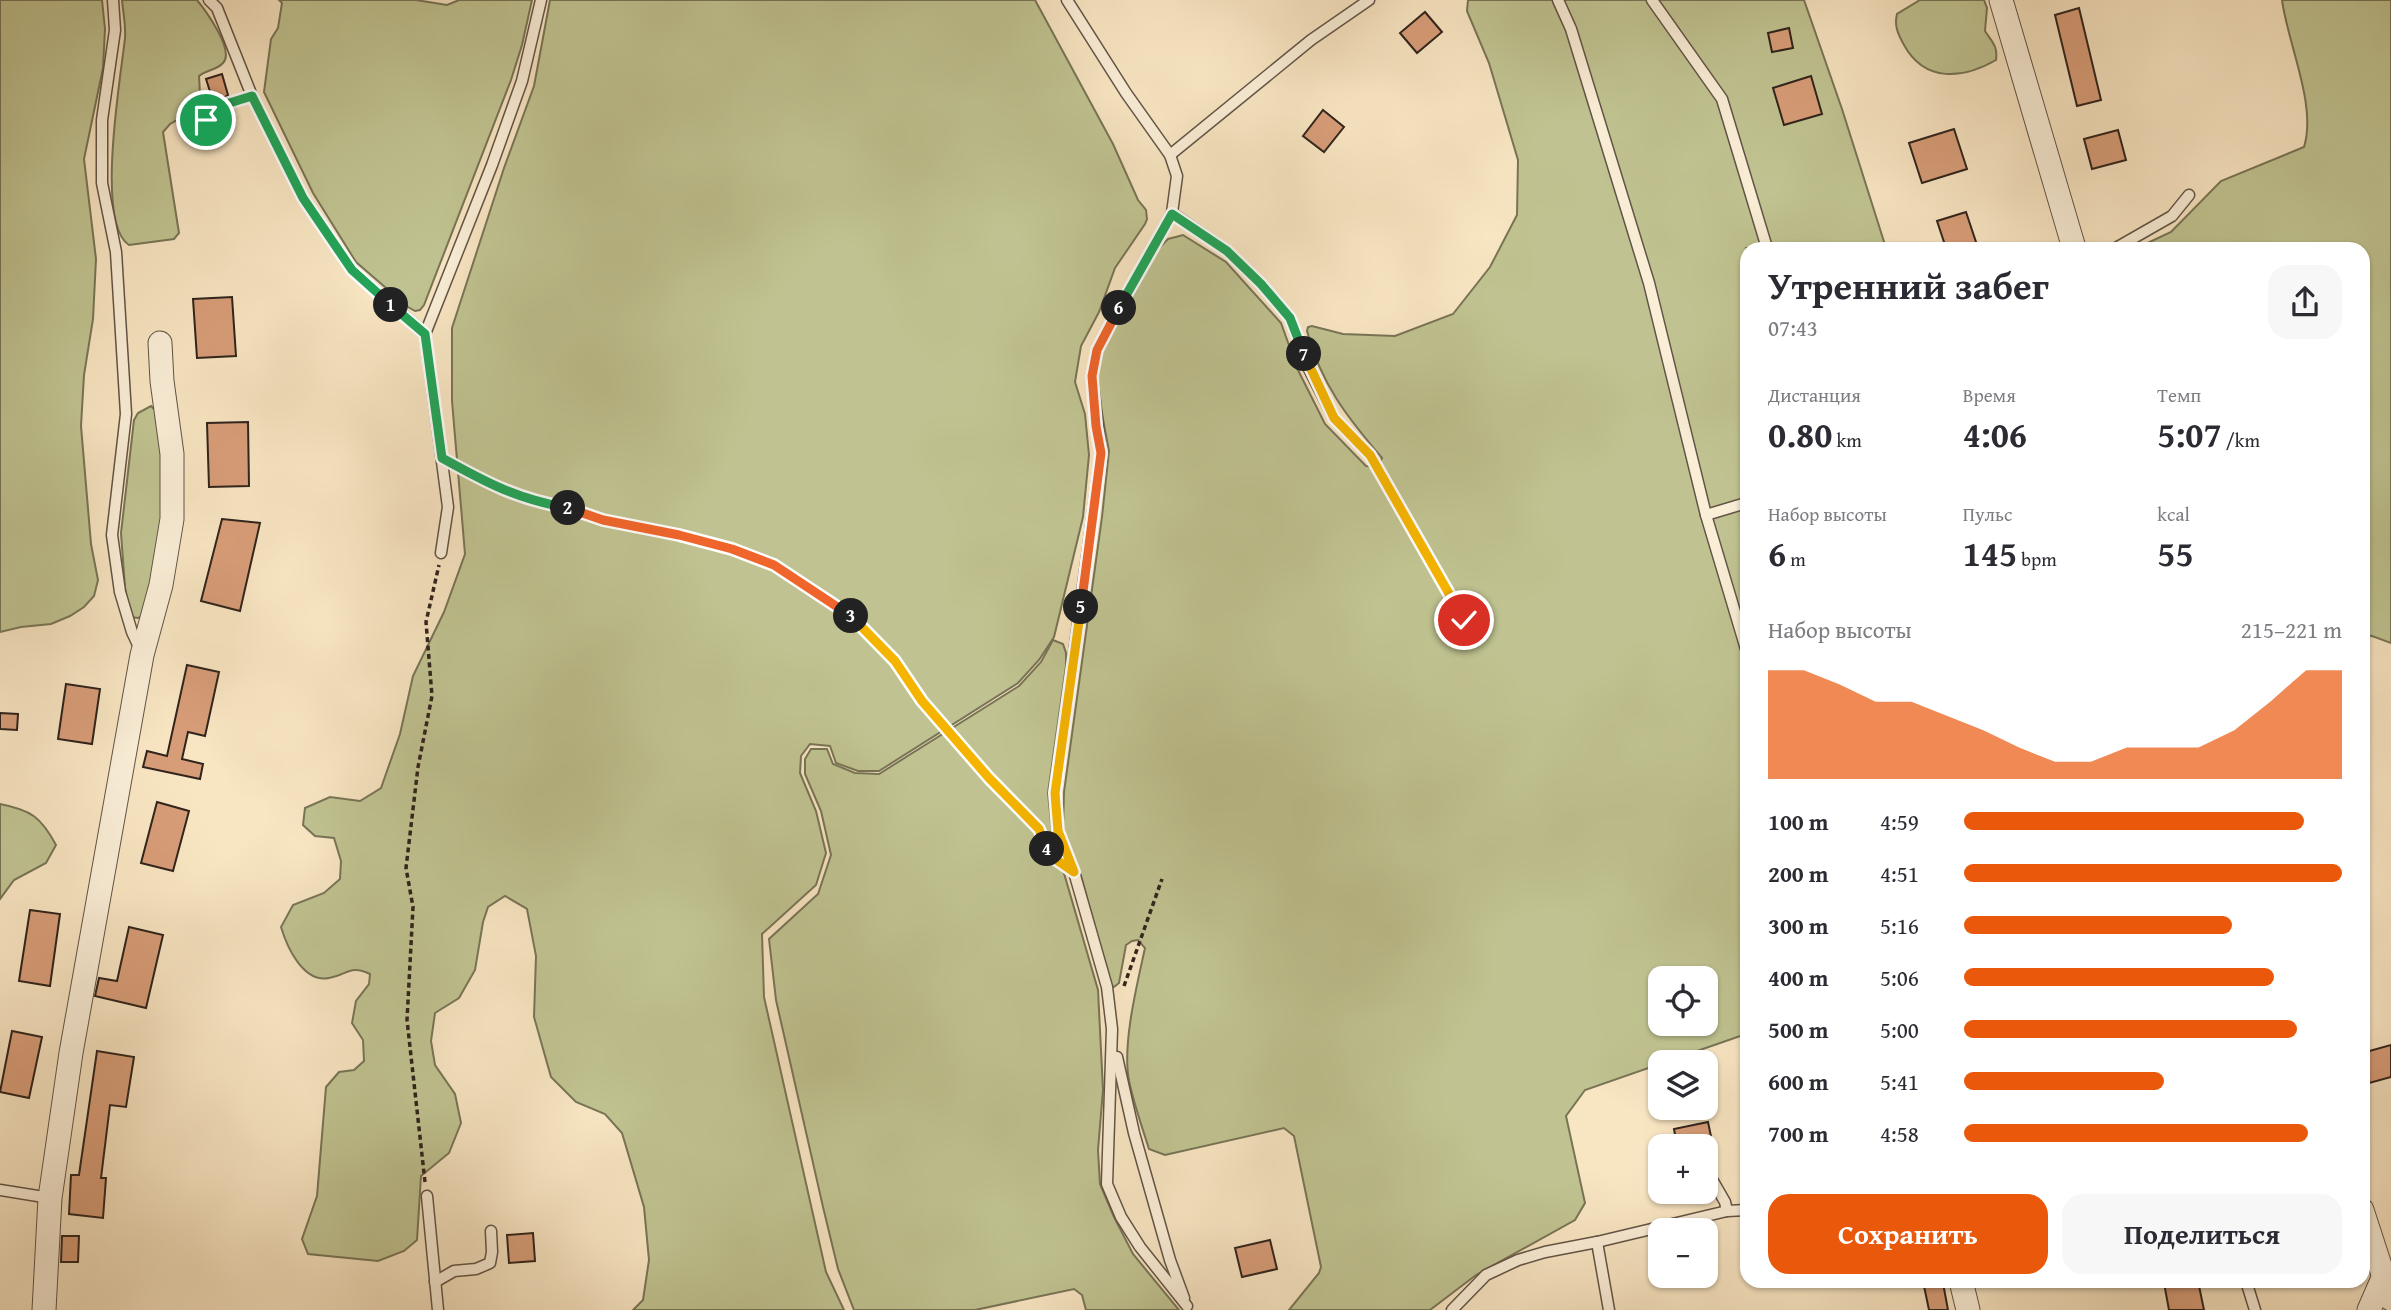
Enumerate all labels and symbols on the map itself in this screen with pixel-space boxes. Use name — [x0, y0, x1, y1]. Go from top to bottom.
pin — [176, 90, 236, 150]
pin: 1 — [374, 288, 408, 322]
pin: 6 — [1102, 290, 1136, 326]
pin: 7 — [1286, 336, 1322, 372]
pin: 2 — [550, 490, 586, 526]
pin: 5 — [1064, 590, 1098, 624]
pin — [1434, 590, 1494, 650]
pin: 3 — [834, 598, 868, 634]
pin: 4 — [1030, 832, 1064, 866]

